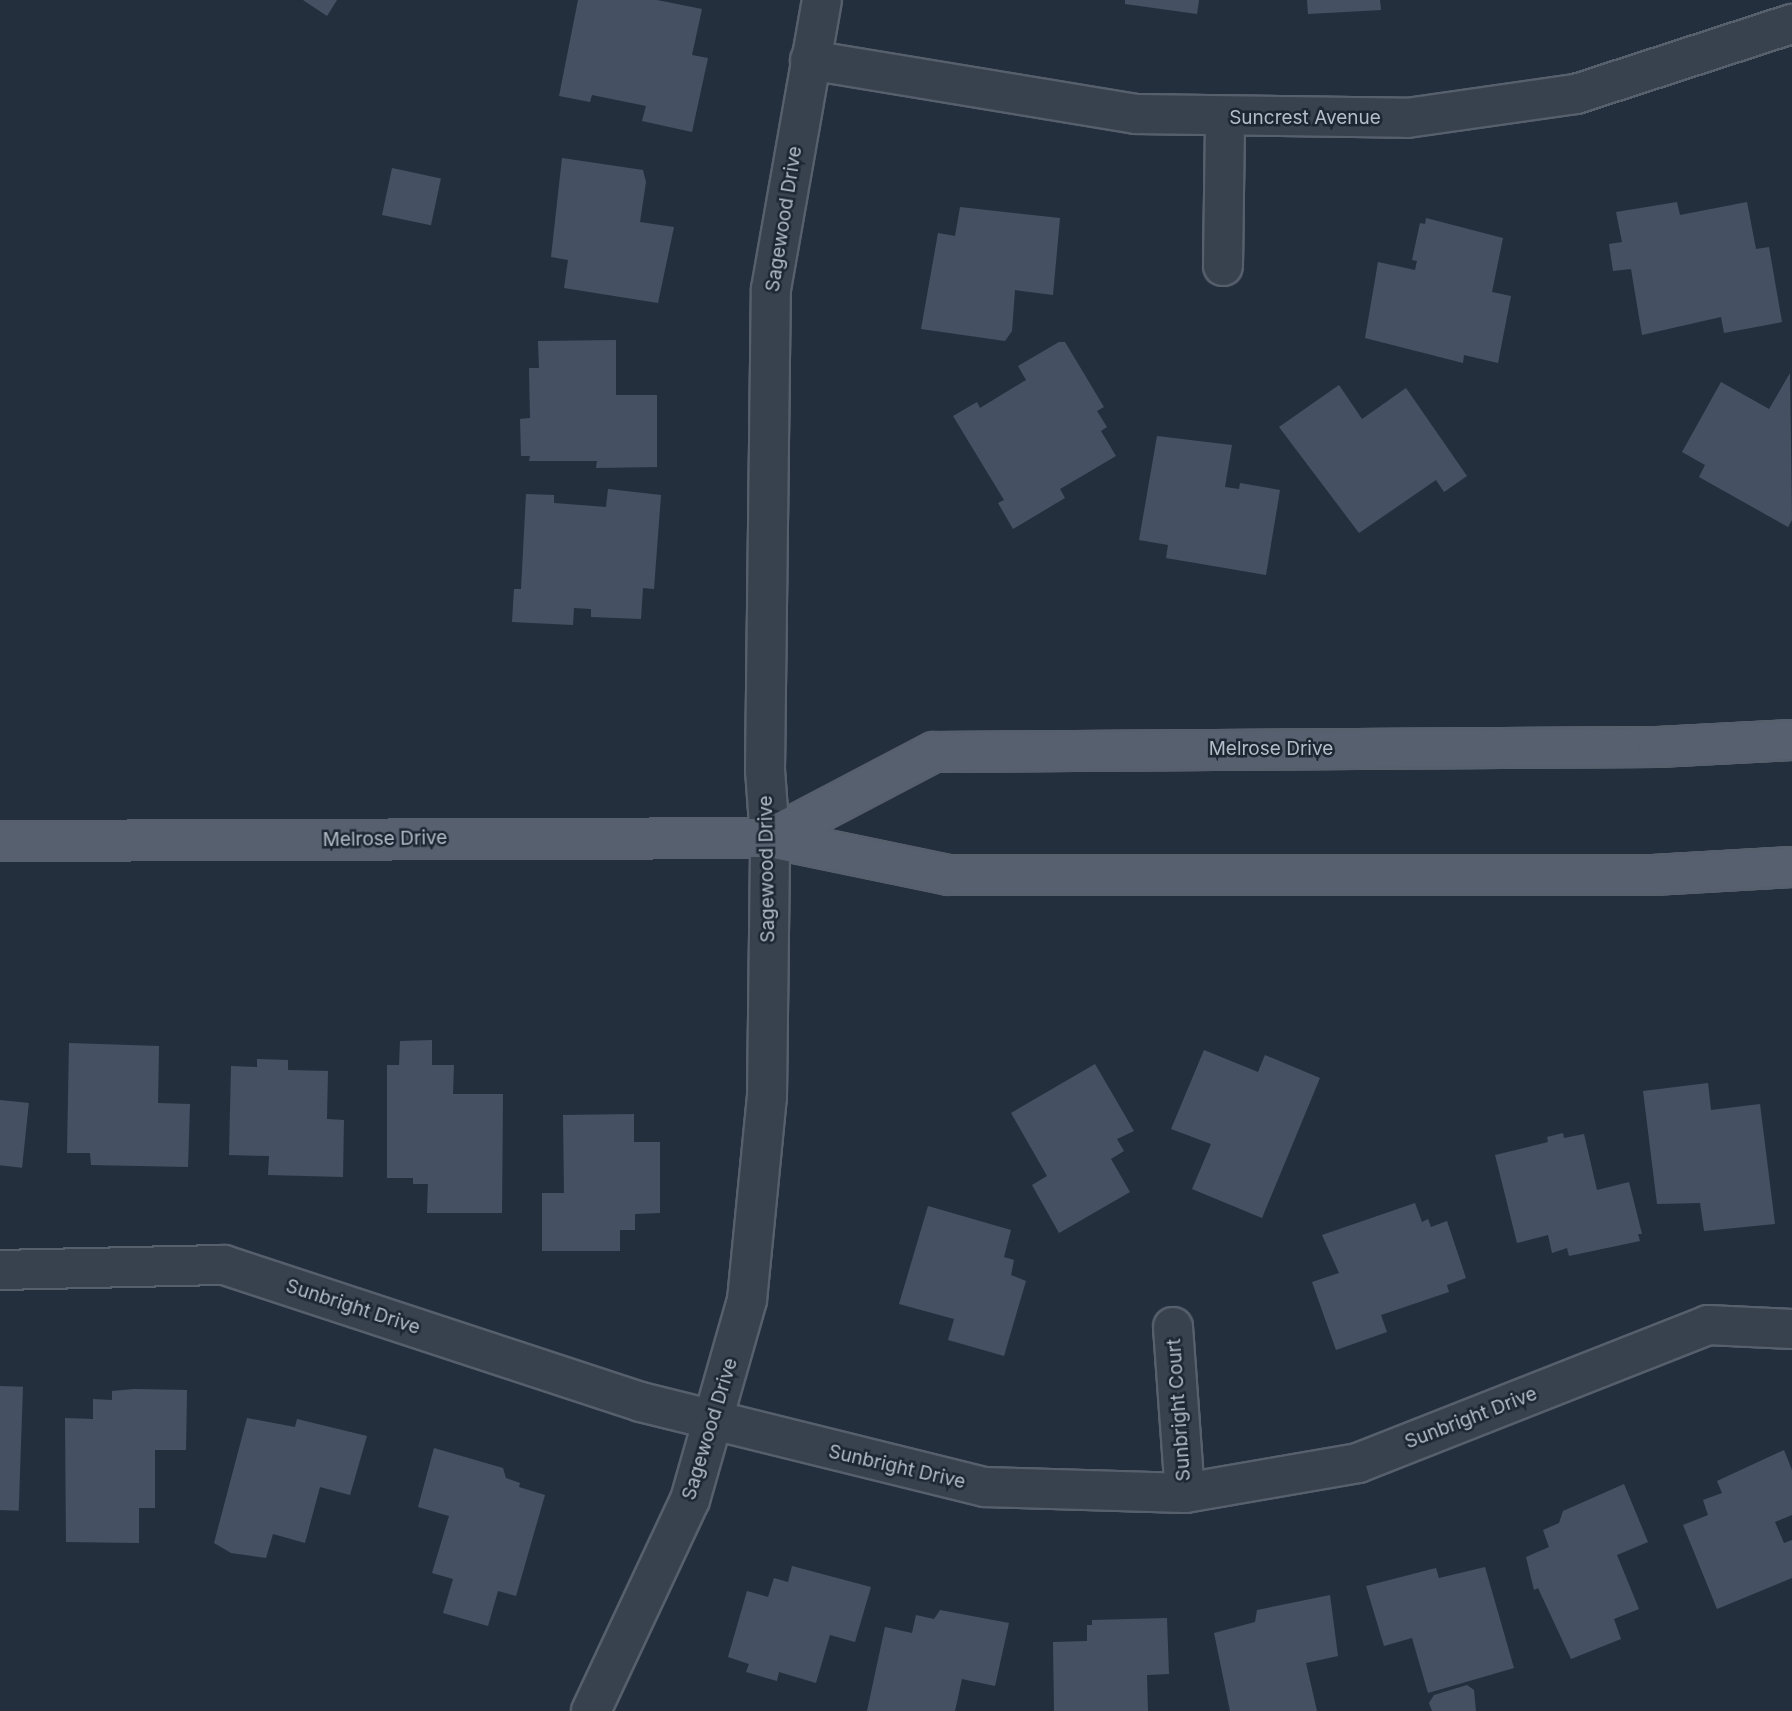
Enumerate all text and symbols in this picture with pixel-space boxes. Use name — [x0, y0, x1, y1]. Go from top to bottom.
street label: Suncrest Avenue — [1229, 107, 1381, 129]
street label: Sagewood Drive — [761, 144, 807, 294]
street label: Melrose Drive — [1209, 738, 1333, 760]
street label: Sagewood Drive — [754, 795, 780, 943]
street label: Melrose Drive — [322, 827, 448, 851]
street label: Sunbright Drive — [283, 1275, 423, 1339]
street label: Sunbright Court — [1163, 1338, 1195, 1482]
street label: Sagewood Drive — [678, 1355, 742, 1503]
street label: Sunbright Drive — [1402, 1382, 1540, 1454]
street label: Sunbright Drive — [826, 1440, 968, 1494]

